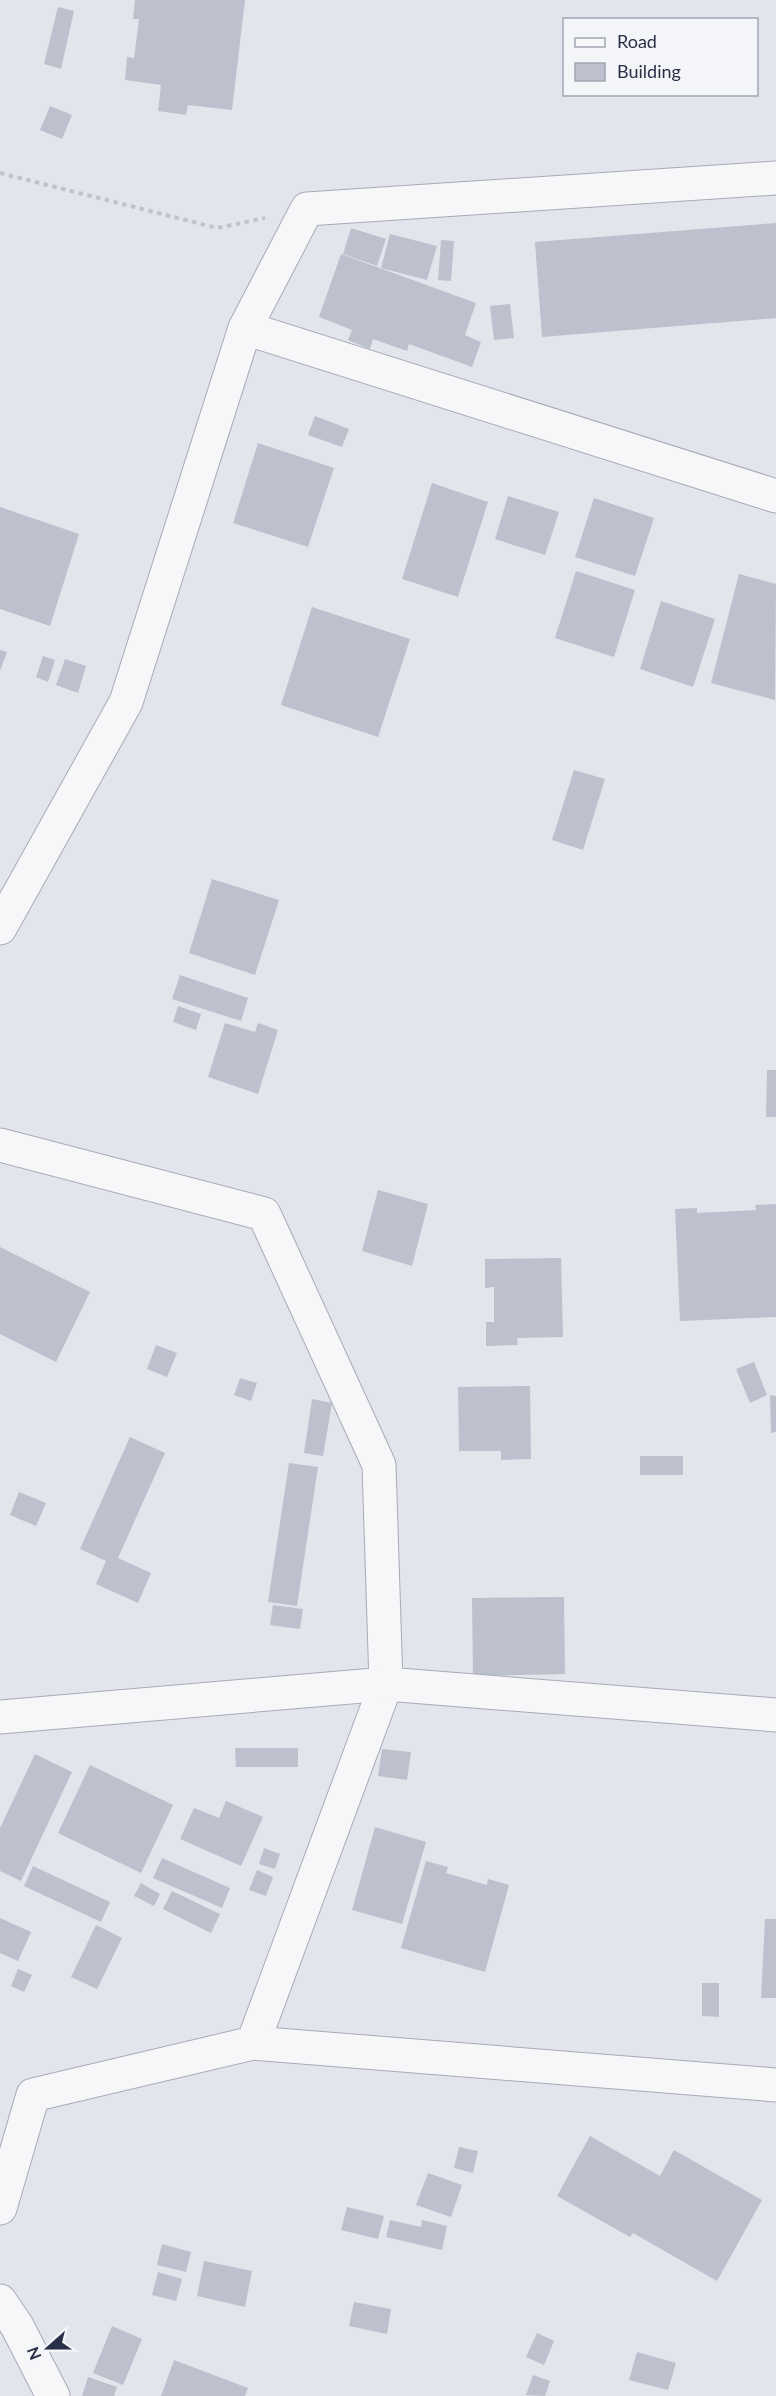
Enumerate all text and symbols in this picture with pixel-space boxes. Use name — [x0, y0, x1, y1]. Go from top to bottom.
legend — [563, 18, 758, 96]
text: Road — [617, 30, 657, 52]
text: Building — [617, 60, 681, 82]
north arrow — [18, 2318, 78, 2378]
text: N — [22, 2344, 45, 2363]

